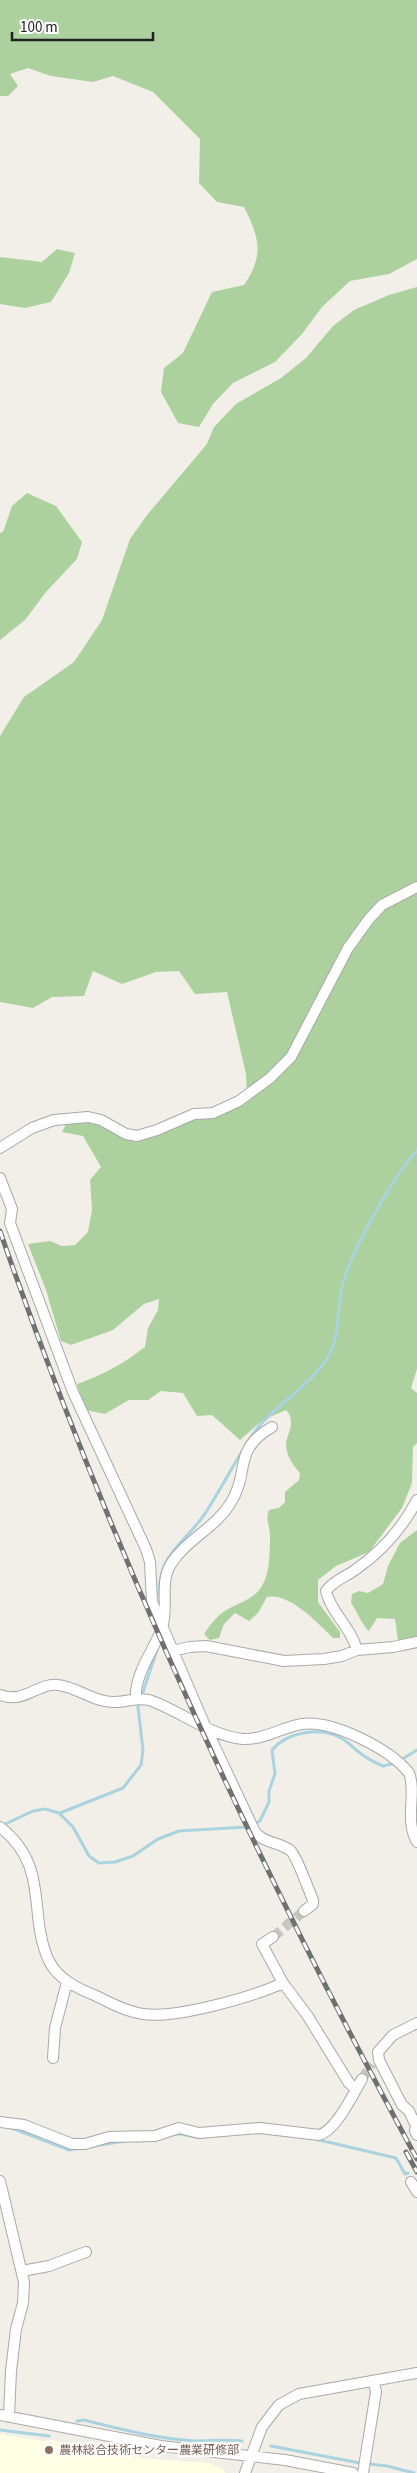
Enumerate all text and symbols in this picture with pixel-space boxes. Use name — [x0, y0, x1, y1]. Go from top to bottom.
scale bar — [12, 10, 154, 42]
text: 100 m — [20, 17, 58, 38]
place label: 農林総合技術センター農業研修部 — [59, 2442, 239, 2459]
marker: 農林総合技術センター農業研修部 — [43, 2444, 55, 2456]

